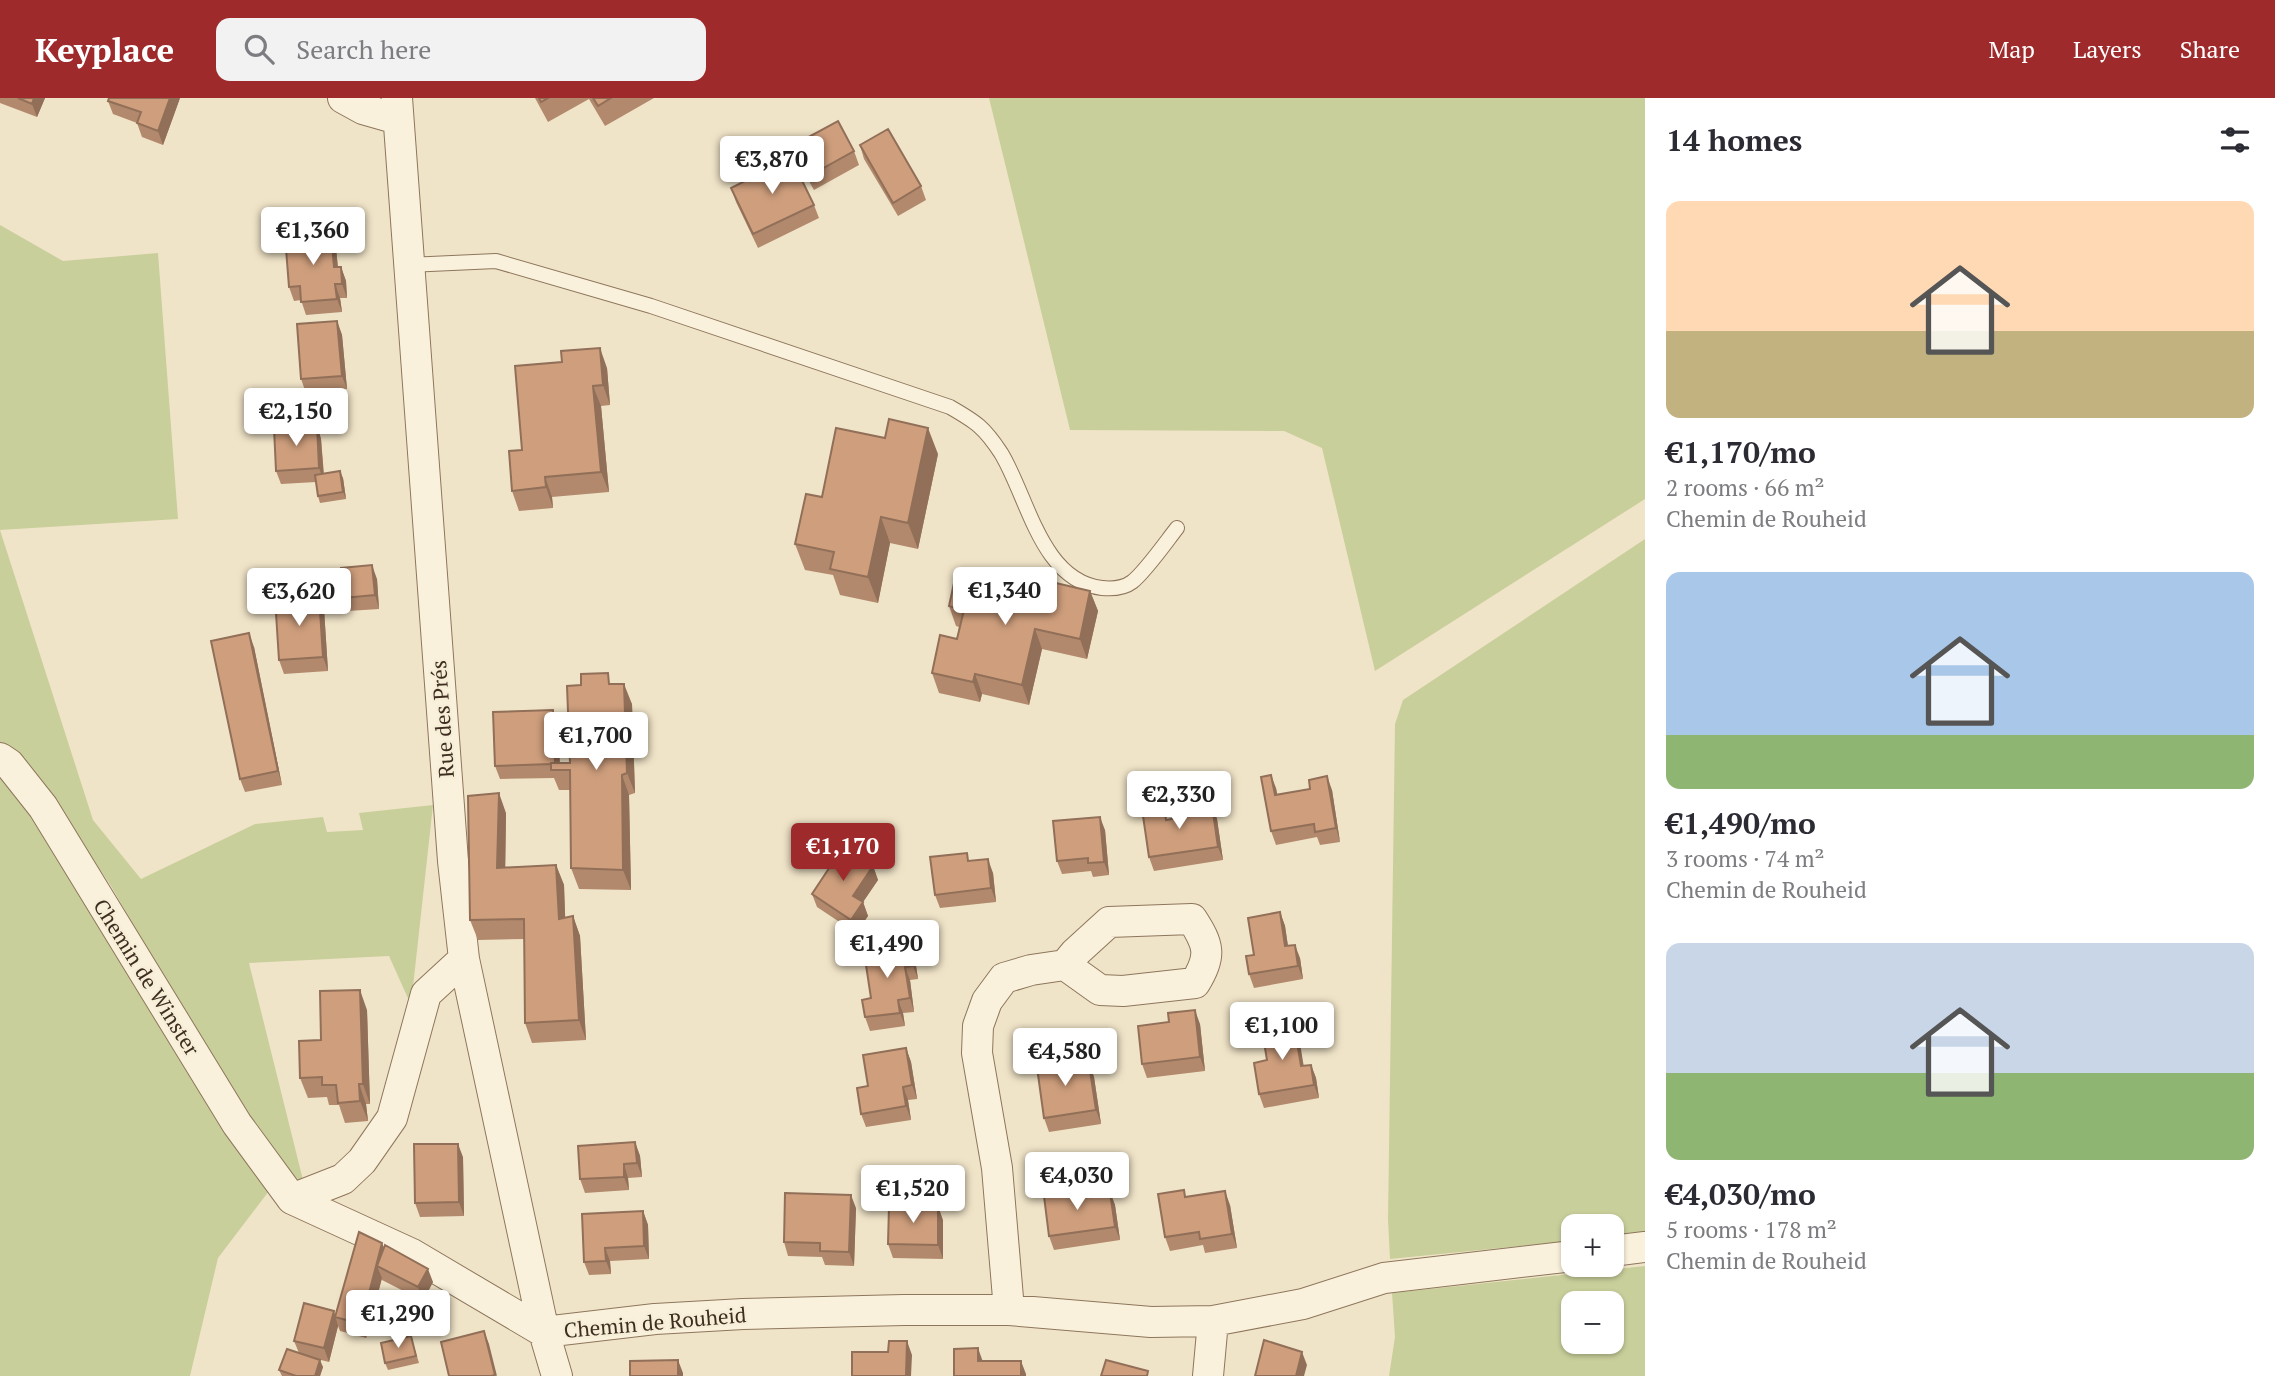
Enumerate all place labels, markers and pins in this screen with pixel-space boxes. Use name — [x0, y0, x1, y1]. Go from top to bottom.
pin: €3,870 — [715, 136, 829, 196]
pin: €1,360 — [256, 208, 370, 267]
pin: €2,150 — [239, 388, 353, 448]
pin: €3,620 — [242, 568, 356, 628]
pin: €1,340 — [948, 568, 1062, 627]
pin: €1,700 — [539, 712, 653, 772]
pin: €2,330 — [1122, 772, 1236, 831]
pin: €1,170 — [786, 824, 900, 883]
pin: €1,490 — [830, 920, 944, 980]
pin: €1,100 — [1225, 1002, 1339, 1062]
pin: €4,580 — [1008, 1028, 1122, 1088]
pin: €4,030 — [1020, 1152, 1134, 1212]
pin: €1,520 — [856, 1166, 970, 1225]
pin: €1,290 — [341, 1290, 455, 1350]

